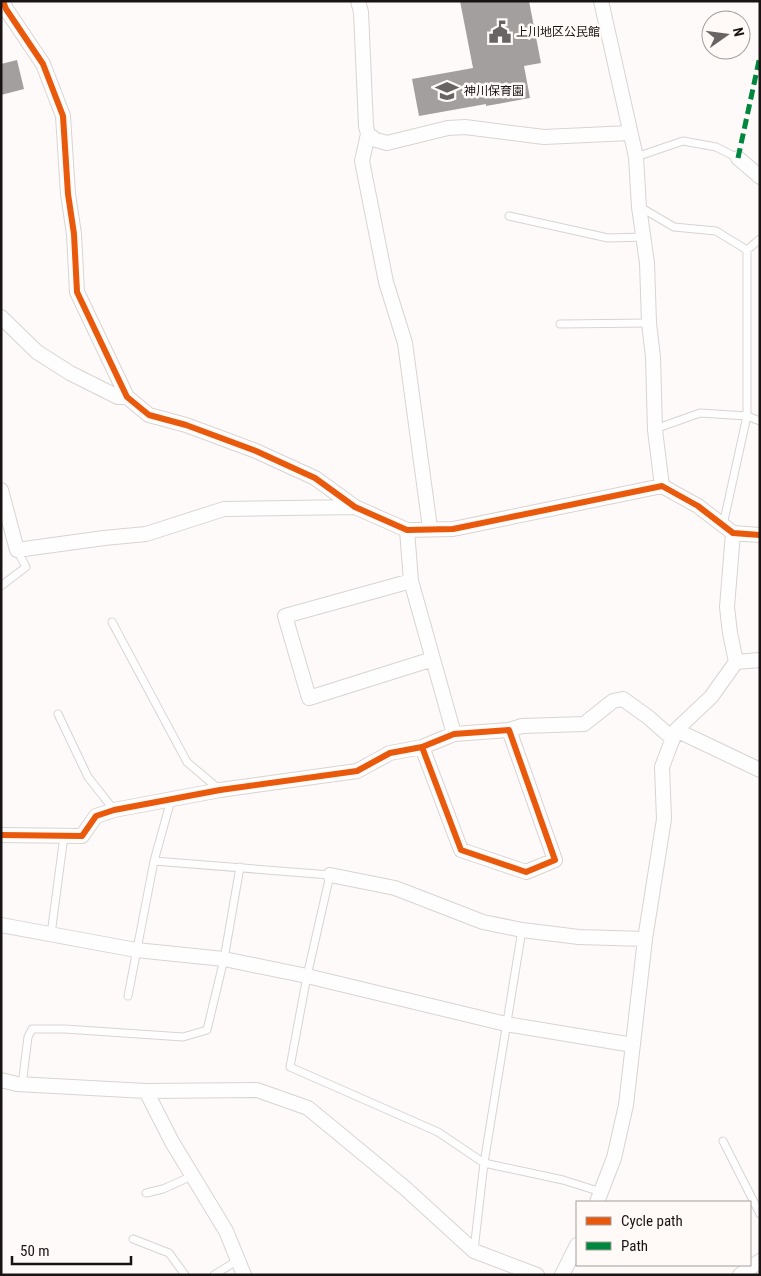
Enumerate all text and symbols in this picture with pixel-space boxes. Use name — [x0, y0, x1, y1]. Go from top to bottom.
north arrow — [701, 10, 751, 60]
public building icon: 上川地区公民館 — [487, 19, 513, 45]
place label: 上川地区公民館 — [516, 25, 600, 39]
text: N — [730, 26, 747, 38]
school or university icon: 神川保育園 — [434, 78, 460, 104]
place label: 神川保育園 — [464, 84, 524, 98]
legend — [576, 1201, 751, 1266]
text: Cycle path — [621, 1212, 683, 1230]
scale bar — [12, 1234, 131, 1266]
text: Path — [621, 1237, 648, 1255]
text: 50 m — [20, 1242, 50, 1260]

